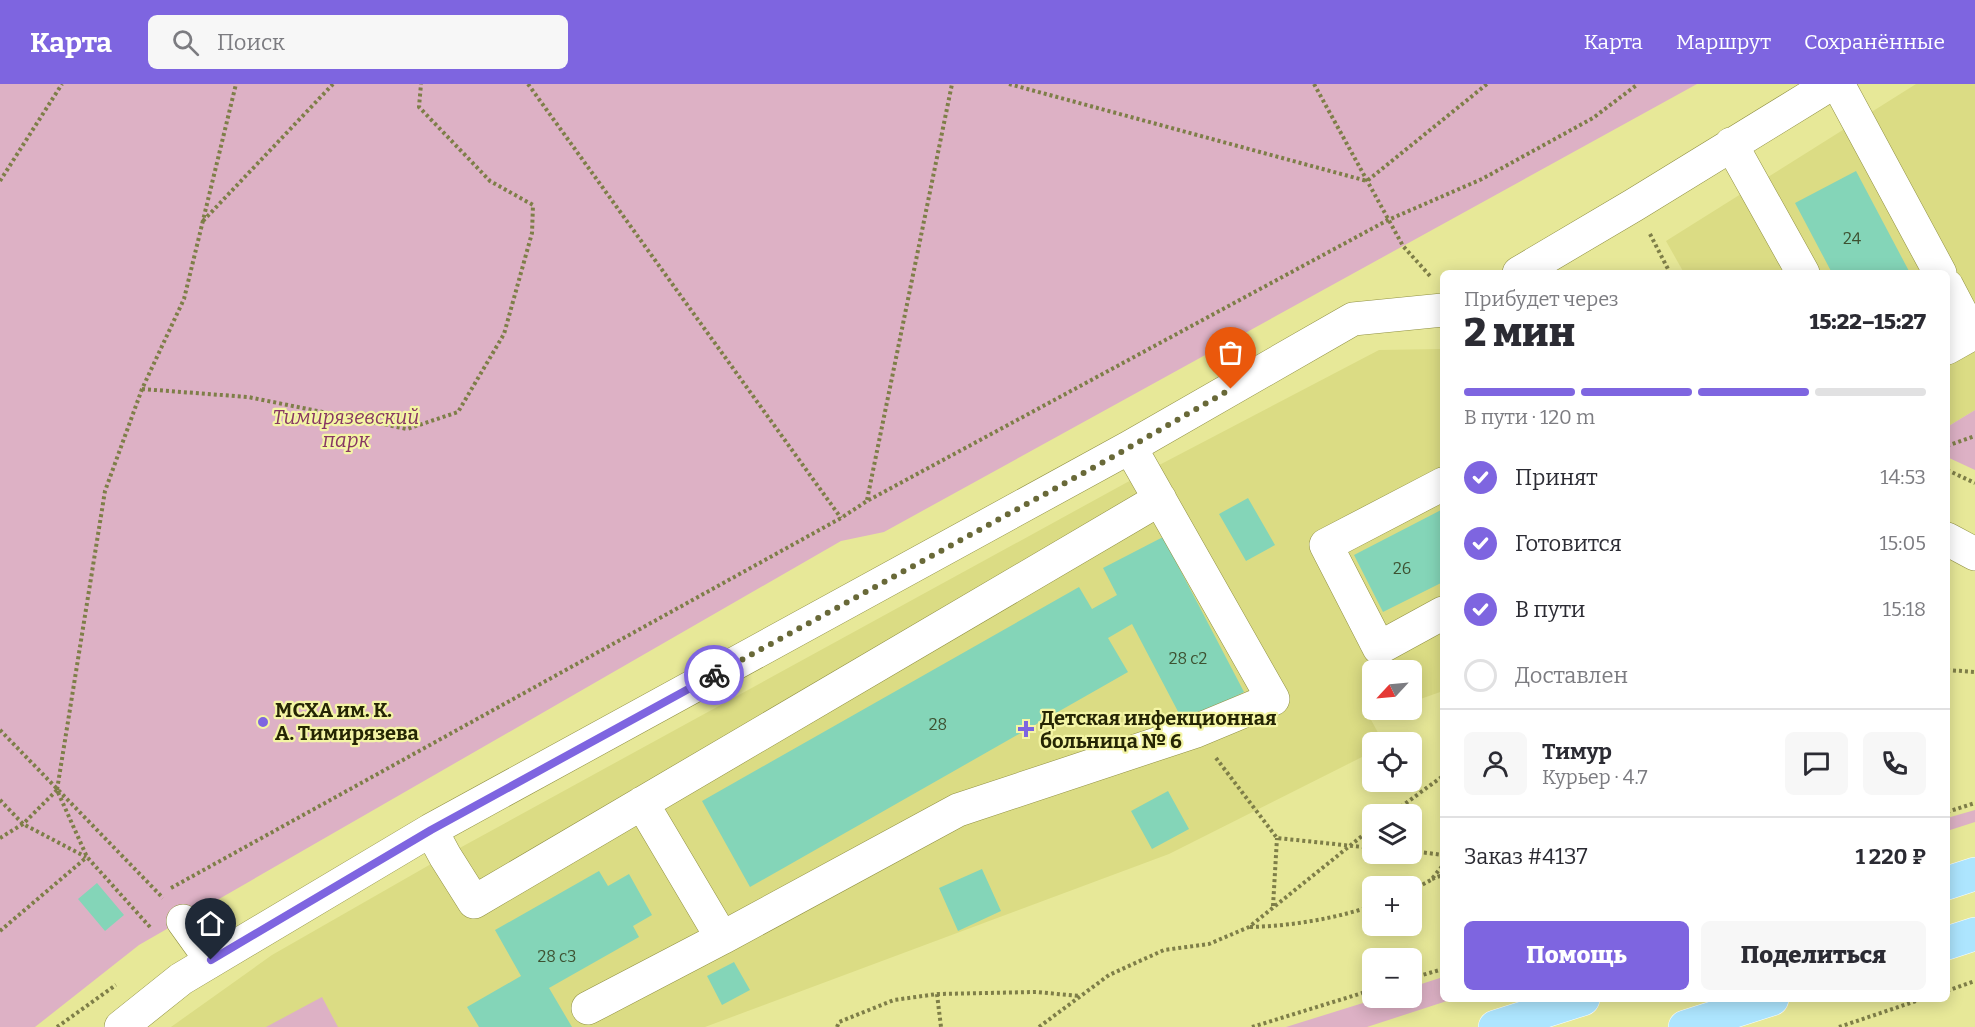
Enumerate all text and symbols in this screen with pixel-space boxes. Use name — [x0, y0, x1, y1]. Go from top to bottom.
search box — [148, 15, 568, 69]
text: Карта — [30, 26, 112, 59]
icon: search — [169, 26, 202, 59]
text: Поиск — [217, 29, 285, 56]
text: Карта — [1584, 29, 1643, 55]
text: Маршрут — [1676, 29, 1771, 55]
text: Сохранённые — [1804, 29, 1945, 55]
house number: 24 — [1843, 229, 1862, 248]
text: Прибудет через — [1464, 287, 1619, 311]
text: 15:22–15:27 — [1809, 308, 1926, 335]
text: 2 мин — [1464, 310, 1575, 356]
pin — [1205, 327, 1256, 389]
icon: bag — [1214, 336, 1247, 369]
park label: Тимирязевский парк — [273, 405, 419, 452]
text: В пути · 120 m — [1464, 405, 1595, 429]
icon: check — [1464, 461, 1497, 494]
text: Принят — [1515, 464, 1598, 491]
text: 14:53 — [1880, 465, 1926, 489]
icon: check — [1464, 527, 1497, 560]
text: Готовится — [1515, 530, 1622, 557]
text: 15:05 — [1879, 531, 1926, 555]
house number: 26 — [1393, 559, 1411, 578]
icon: check — [1464, 593, 1497, 626]
text: В пути — [1515, 596, 1585, 623]
text: 15:18 — [1883, 597, 1926, 621]
courier — [684, 645, 744, 705]
house number: 28 с2 — [1169, 649, 1207, 668]
icon: bike — [698, 659, 731, 692]
north arrow — [1362, 660, 1422, 720]
map controls — [1362, 660, 1422, 1008]
text: Доставлен — [1515, 662, 1628, 689]
place label: МСХА им. К. А. Тимирязева — [275, 698, 419, 745]
place label: Детская инфекционная больница № 6 — [1040, 706, 1276, 753]
marker: МСХА им. К. А. Тимирязева — [256, 715, 270, 729]
house number: 28 — [929, 715, 947, 734]
marker: Детская инфекционная больница № 6 — [1017, 720, 1035, 738]
button: locate — [1362, 732, 1422, 792]
button: person — [1464, 732, 1527, 795]
button: chat — [1785, 732, 1848, 795]
button: phone — [1863, 732, 1926, 795]
text: Тимур — [1542, 738, 1612, 765]
text: Курьер · 4.7 — [1542, 765, 1648, 789]
button: layers — [1362, 804, 1422, 864]
text: Заказ #4137 — [1464, 843, 1588, 870]
text: 1 220 ₽ — [1855, 843, 1926, 870]
button: + — [1362, 876, 1422, 936]
pin — [185, 898, 236, 960]
icon: home — [194, 907, 227, 940]
button: Помощь — [1464, 921, 1689, 990]
button: Поделиться — [1701, 921, 1926, 990]
house number: 28 с3 — [538, 947, 576, 966]
button: − — [1362, 948, 1422, 1008]

